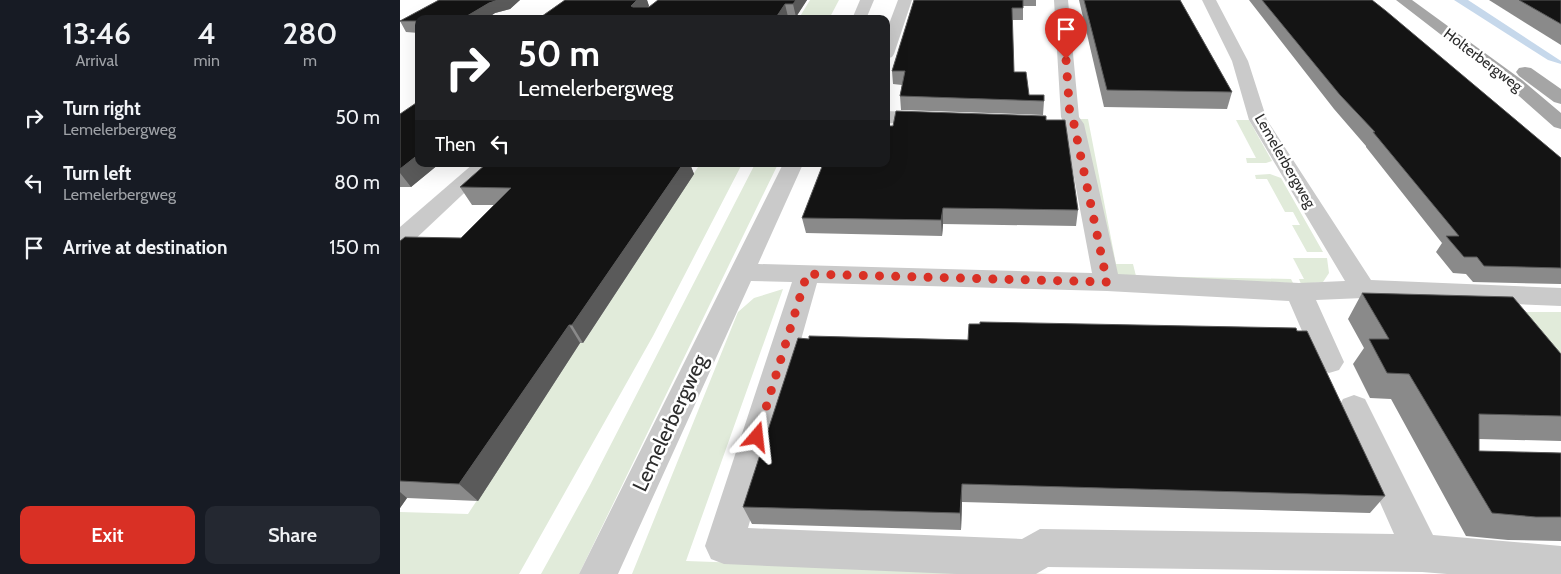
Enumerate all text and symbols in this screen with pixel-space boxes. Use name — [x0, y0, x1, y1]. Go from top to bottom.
pin — [1045, 8, 1087, 59]
text: 13:46 — [63, 15, 131, 52]
text: 4 — [198, 15, 216, 52]
text: 280 — [282, 15, 337, 52]
icon: arrive — [1052, 15, 1080, 43]
street label: Holterbergweg — [1440, 25, 1526, 96]
text: 50 m — [518, 32, 600, 75]
icon: right — [435, 35, 500, 100]
text: Arrival — [75, 51, 118, 70]
text: min — [193, 51, 220, 70]
text: m — [303, 51, 317, 70]
text: Lemelerbergweg — [518, 75, 673, 102]
text: Turn right — [63, 97, 141, 120]
icon: right — [20, 104, 48, 132]
text: 50 m — [336, 106, 380, 129]
street label: Lemelerbergweg — [1251, 111, 1320, 212]
text: Lemelerbergweg — [63, 120, 176, 139]
icon: left — [486, 130, 514, 158]
text: Then — [435, 133, 476, 156]
text: Turn left — [63, 162, 131, 185]
icon: left — [20, 169, 48, 197]
text: 80 m — [334, 171, 380, 194]
text: Lemelerbergweg — [63, 185, 176, 204]
icon: arrive — [20, 234, 48, 262]
text: Arrive at destination — [63, 236, 227, 259]
text: 150 m — [329, 236, 380, 259]
street label: Lemelerbergweg — [627, 350, 712, 495]
position arrow — [730, 410, 782, 462]
button: Exit — [20, 506, 195, 564]
button: Share — [205, 506, 380, 564]

